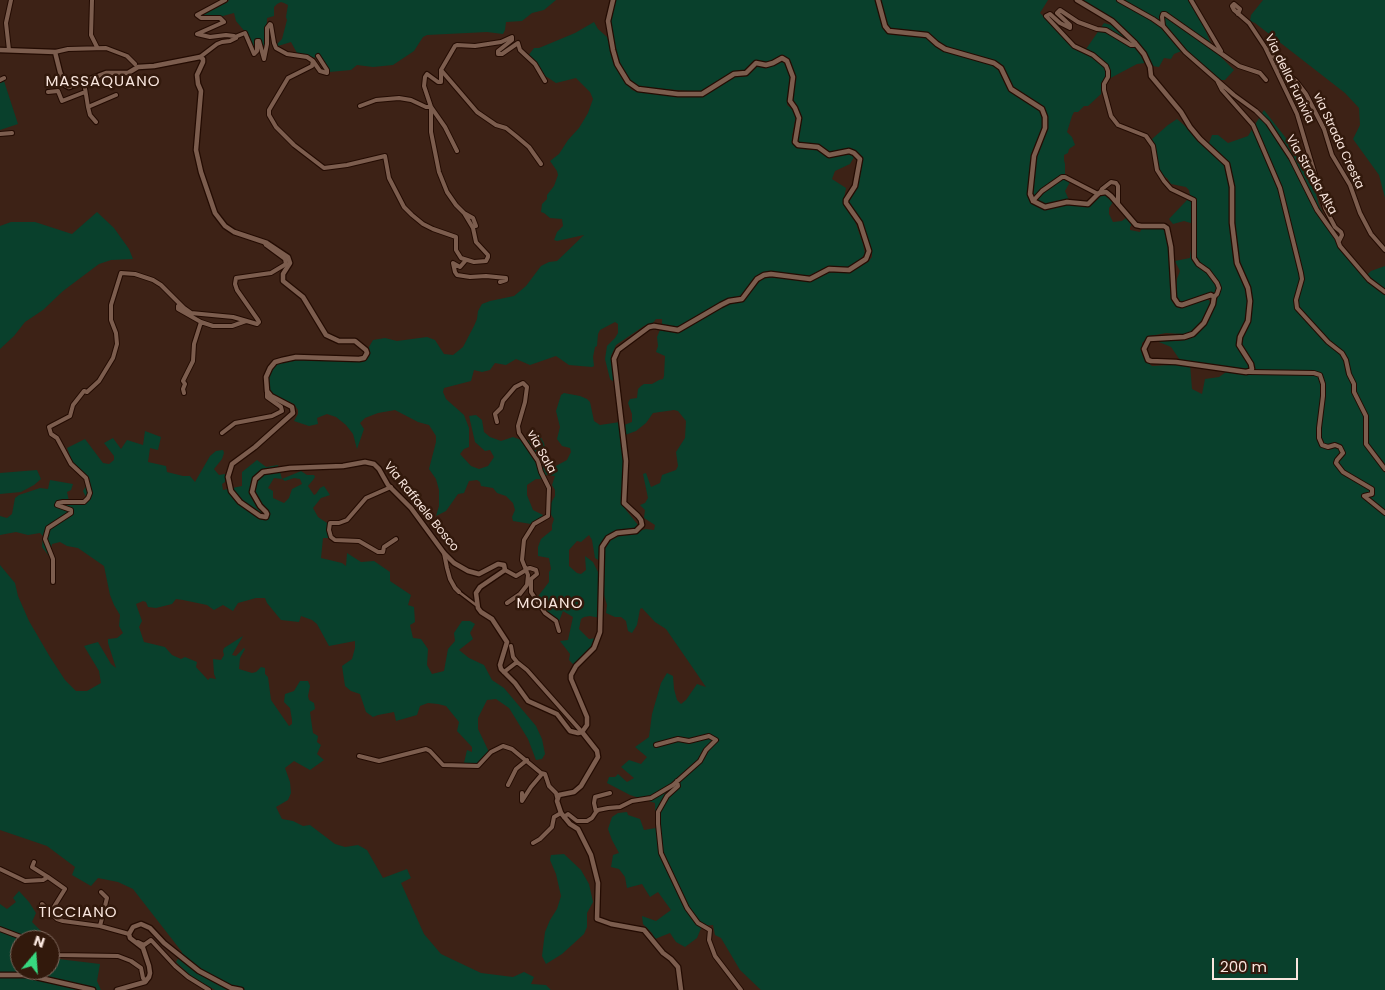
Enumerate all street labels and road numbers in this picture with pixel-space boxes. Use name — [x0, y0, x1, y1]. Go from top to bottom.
street label: Via della Funivia — [1261, 32, 1317, 126]
street label: via Strada Cresta — [1309, 91, 1367, 191]
street label: Via Strada Alta — [1282, 133, 1340, 217]
street label: via Sala — [523, 428, 559, 476]
street label: Via Raffaele Bosco — [380, 459, 462, 555]

